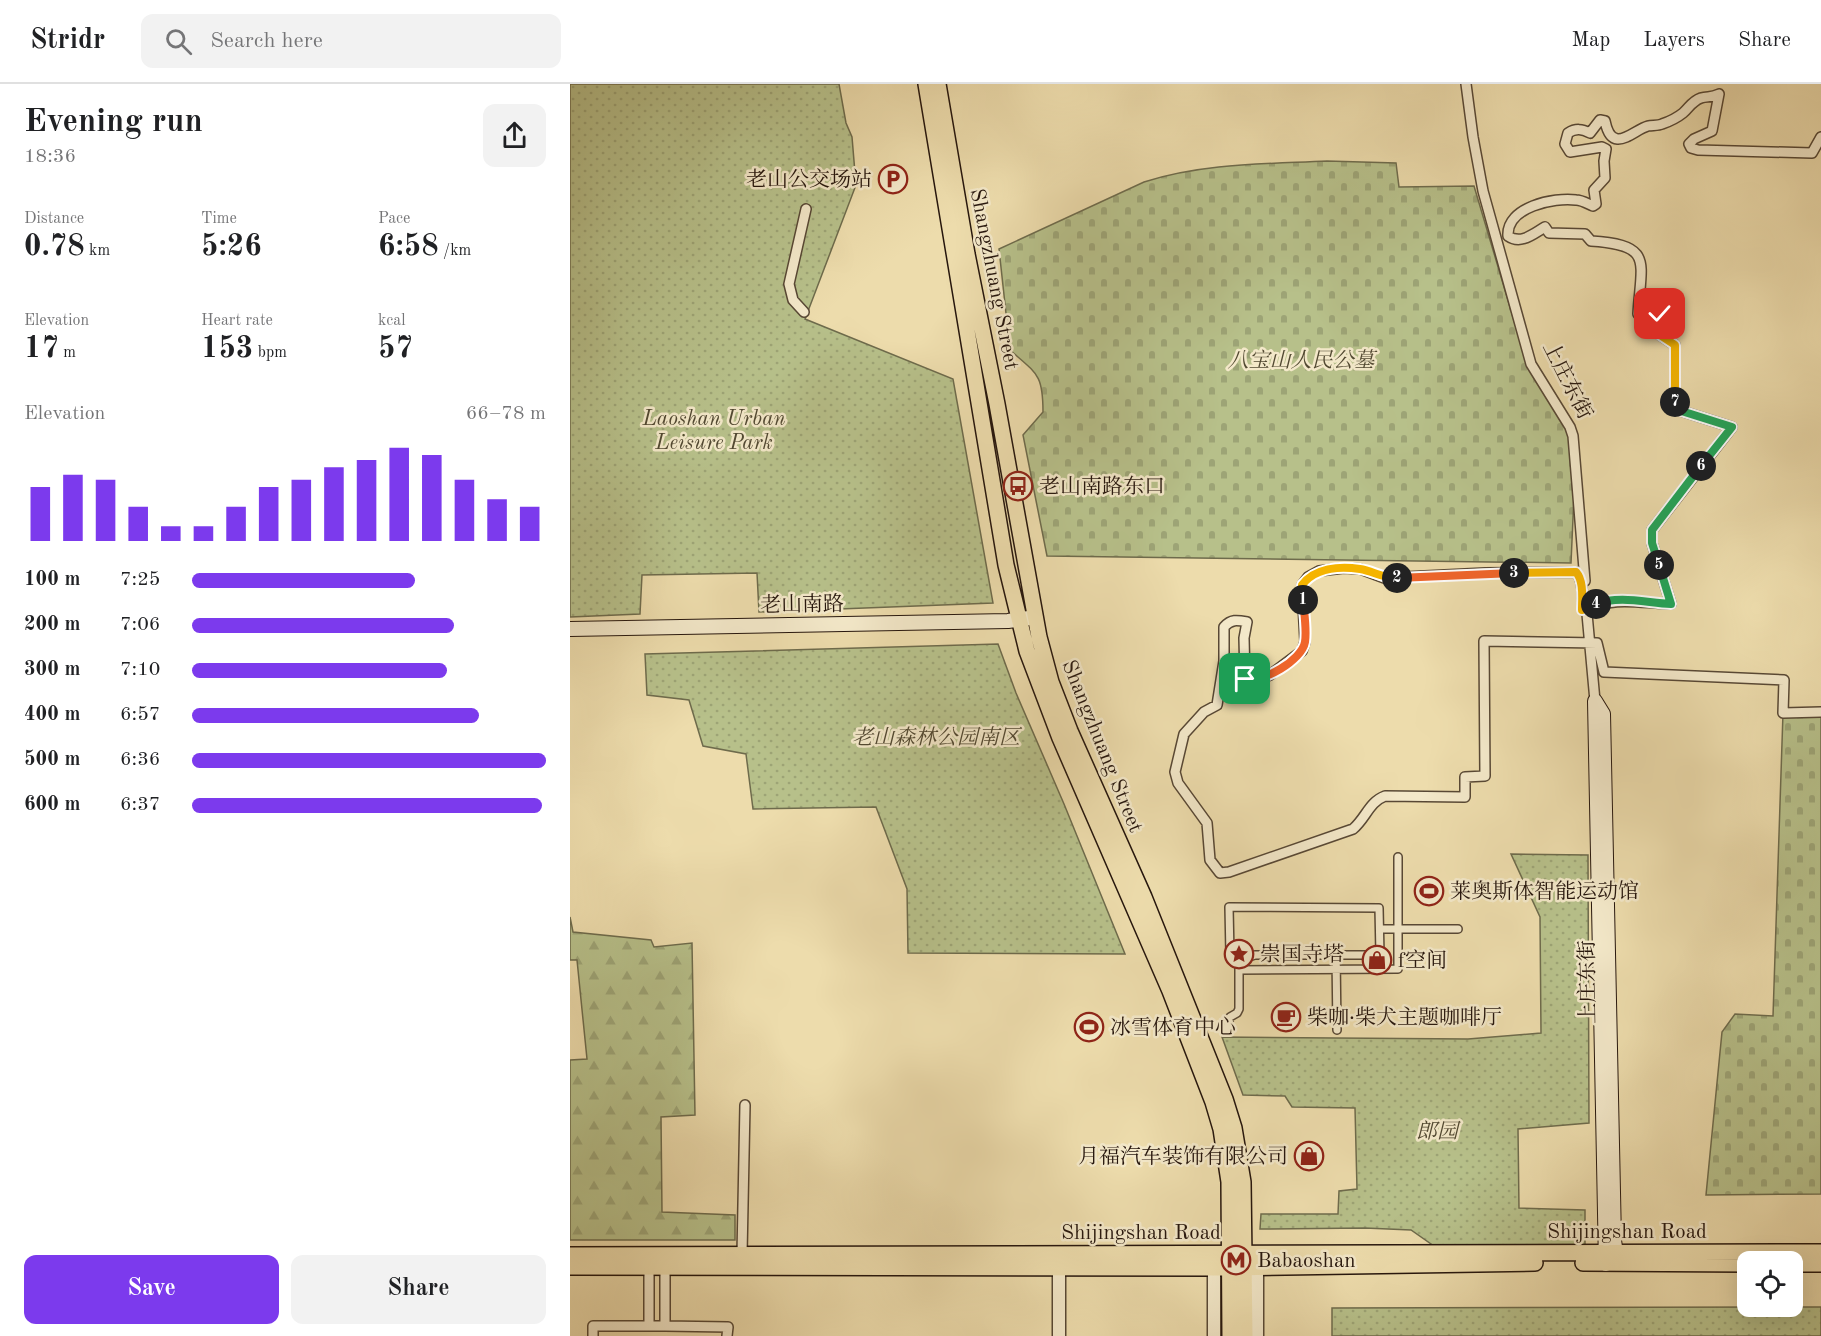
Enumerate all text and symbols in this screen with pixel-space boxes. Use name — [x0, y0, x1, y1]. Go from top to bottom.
search box — [141, 14, 561, 68]
icon: search — [162, 25, 195, 58]
text: Stridr — [30, 27, 105, 55]
text: Search here — [210, 30, 323, 52]
text: Map — [1571, 30, 1610, 51]
text: Layers — [1643, 30, 1705, 51]
text: Share — [1738, 30, 1791, 51]
button: share — [483, 104, 546, 167]
text: Evening run — [24, 106, 203, 139]
text: 18:36 — [24, 147, 76, 167]
parking icon: 老山公交场站 — [877, 163, 909, 195]
place label: 老山公交场站 — [746, 168, 872, 191]
street label: Shangzhuang Street — [966, 187, 1021, 372]
text: Distance — [24, 211, 84, 227]
text: Time — [201, 211, 237, 227]
text: Pace — [378, 211, 410, 227]
text: 0.78 — [24, 232, 85, 262]
text: 5:26 — [201, 232, 262, 262]
text: 6:58 — [378, 232, 439, 262]
text: km — [85, 243, 110, 259]
text: /km — [439, 243, 471, 259]
pin — [1634, 288, 1685, 339]
icon: check — [1643, 297, 1676, 330]
text: Elevation — [24, 313, 89, 329]
text: Heart rate — [201, 313, 273, 329]
text: kcal — [378, 313, 406, 329]
text: 17 — [24, 334, 59, 364]
text: 153 — [201, 334, 253, 364]
text: 57 — [378, 334, 413, 364]
street label: 上庄东街 — [1538, 338, 1597, 423]
text: m — [59, 345, 76, 361]
text: bpm — [253, 345, 287, 361]
park label: 八宝山人民公墓 — [1228, 349, 1377, 372]
pin: 7 — [1660, 387, 1690, 417]
text: 7 — [1670, 394, 1680, 410]
text: Elevation — [24, 404, 105, 424]
text: 66–78 m — [466, 404, 546, 424]
park label: Laoshan Urban Leisure Park — [642, 409, 785, 454]
pin: 6 — [1686, 451, 1716, 481]
text: 6 — [1696, 458, 1706, 474]
bus stop icon: 老山南路东口 — [1002, 470, 1034, 502]
place label: 老山南路东口 — [1039, 475, 1165, 498]
pin: 5 — [1644, 550, 1674, 580]
text: 5 — [1654, 557, 1664, 573]
pin: 3 — [1499, 558, 1529, 588]
pin: 2 — [1382, 563, 1412, 593]
text: 3 — [1509, 565, 1519, 581]
text: 100 m — [24, 570, 80, 590]
text: 7:25 — [120, 570, 160, 590]
text: 2 — [1392, 570, 1402, 586]
pin: 1 — [1288, 585, 1318, 615]
pin: 4 — [1581, 589, 1611, 619]
street label: 老山南路 — [760, 592, 844, 617]
text: 1 — [1298, 592, 1308, 608]
text: 4 — [1591, 596, 1601, 612]
text: 200 m — [24, 615, 80, 635]
text: 7:06 — [120, 615, 160, 635]
pin — [1219, 653, 1270, 704]
street label: Shangzhuang Street — [1057, 657, 1146, 836]
text: 300 m — [24, 660, 80, 680]
text: 7:10 — [120, 660, 160, 680]
icon: arrive — [1228, 662, 1261, 695]
text: 400 m — [24, 705, 80, 725]
text: 6:57 — [120, 705, 160, 725]
park label: 老山森林公园南区 — [852, 726, 1023, 749]
text: 500 m — [24, 750, 80, 770]
text: 6:36 — [120, 750, 160, 770]
text: 600 m — [24, 795, 80, 815]
text: 6:37 — [120, 795, 160, 815]
sports icon: 莱奥斯体智能运动馆 — [1413, 875, 1445, 907]
place label: 莱奥斯体智能运动馆 — [1450, 880, 1639, 903]
place icon: 崇国寺塔 — [1223, 938, 1255, 970]
street label: 上庄东街 — [1575, 940, 1600, 1024]
place label: 崇国寺塔 — [1260, 943, 1344, 966]
shop icon: f空间 — [1361, 944, 1393, 976]
place label: f空间 — [1398, 949, 1447, 972]
cafe icon: 柴咖·柴犬主题咖啡厅 — [1270, 1001, 1302, 1033]
place label: 柴咖·柴犬主题咖啡厅 — [1307, 1006, 1502, 1029]
sports icon: 冰雪体育中心 — [1073, 1011, 1105, 1043]
place label: 冰雪体育中心 — [1110, 1016, 1236, 1039]
park label: 郎园 — [1416, 1120, 1461, 1143]
shop icon: 月福汽车装饰有限公司 — [1293, 1140, 1325, 1172]
place label: 月福汽车装饰有限公司 — [1078, 1145, 1288, 1168]
street label: Shijingshan Road — [1547, 1222, 1707, 1243]
street label: Shijingshan Road — [1061, 1223, 1221, 1244]
metro station icon: Babaoshan — [1220, 1244, 1252, 1276]
place label: Babaoshan — [1257, 1251, 1356, 1272]
map controls — [1737, 1251, 1803, 1317]
button: locate — [1737, 1251, 1803, 1317]
button: Save — [24, 1255, 279, 1324]
button: Share — [291, 1255, 546, 1324]

